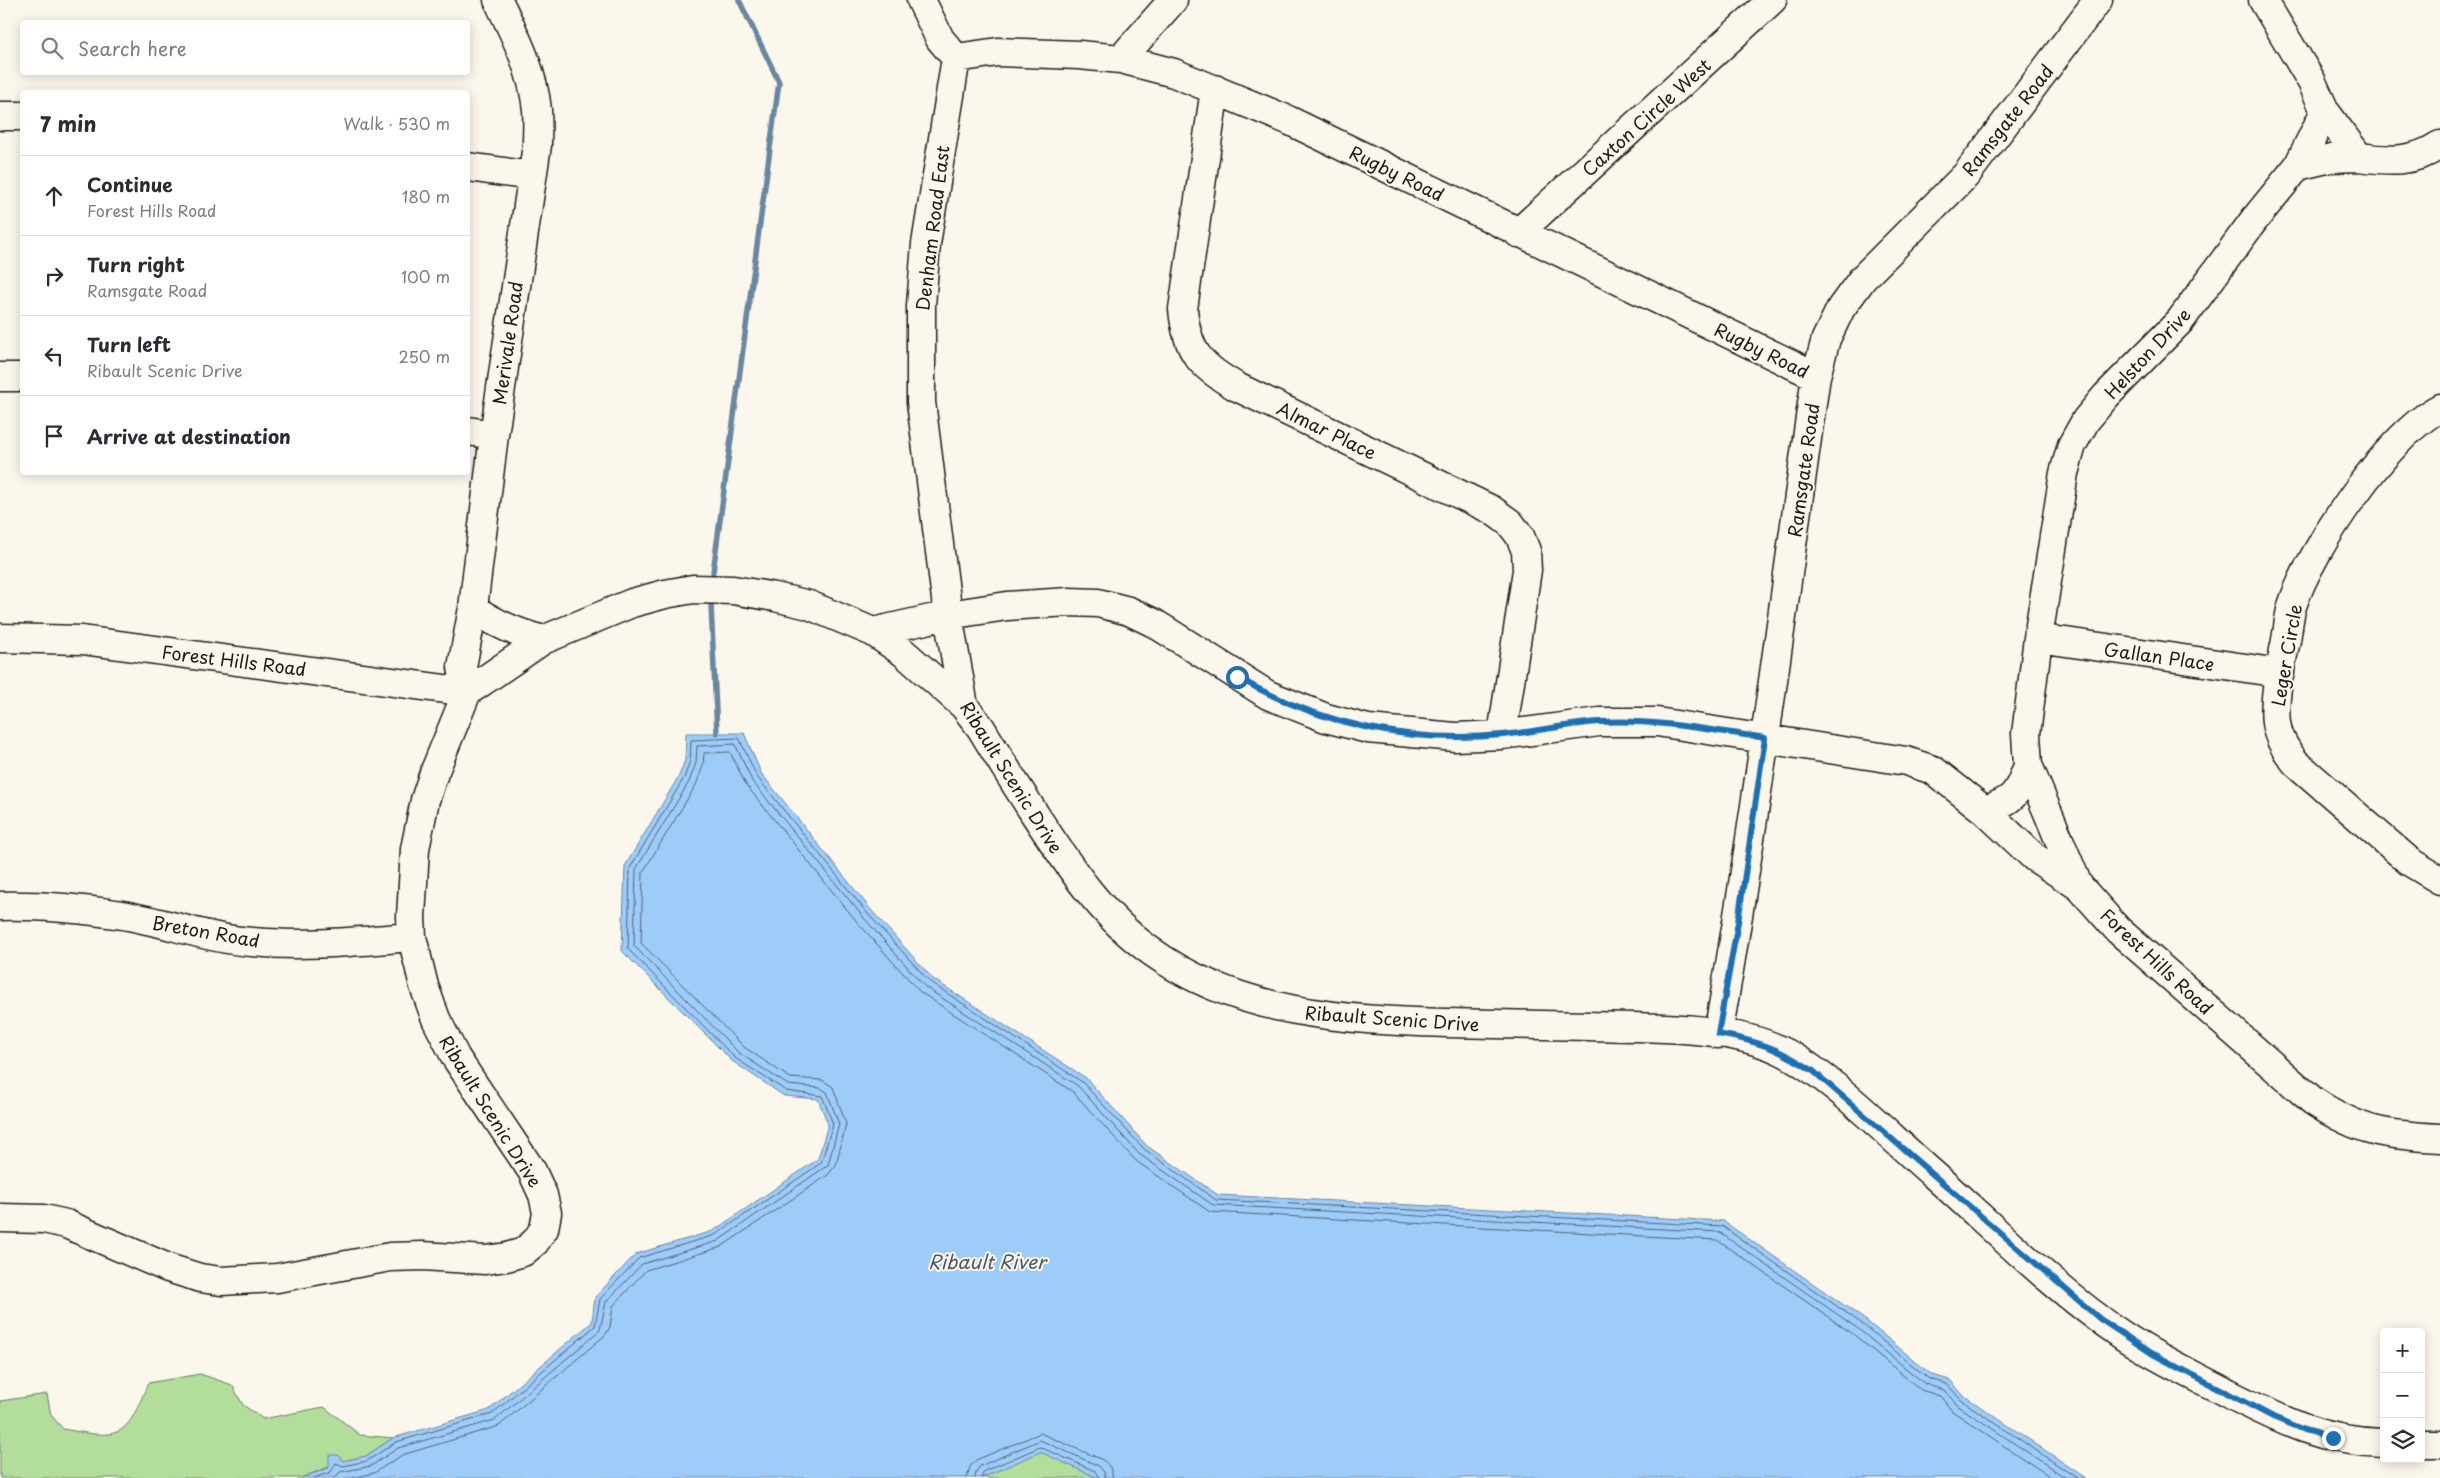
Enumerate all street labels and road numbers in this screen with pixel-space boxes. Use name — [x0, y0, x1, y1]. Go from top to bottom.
street label: Caxton Circle West — [1576, 52, 1716, 182]
street label: Ramsgate Road — [1955, 58, 2059, 182]
street label: Rugby Road — [1345, 138, 1449, 208]
street label: Denham Road East — [908, 144, 956, 312]
street label: Merivale Road — [485, 280, 529, 406]
street label: Helston Drive — [2098, 301, 2196, 405]
street label: Rugby Road — [1710, 315, 1814, 385]
street label: Almar Place — [1273, 394, 1381, 466]
street label: Ramsgate Road — [1780, 401, 1826, 539]
street label: Leger Circle — [2264, 602, 2308, 708]
street label: Gallan Place — [2102, 635, 2216, 677]
street label: Forest Hills Road — [160, 638, 308, 682]
street label: Ribault Scenic Drive — [954, 696, 1070, 858]
street label: Forest Hills Road — [2095, 902, 2219, 1020]
street label: Breton Road — [150, 908, 262, 954]
street label: Ribault Scenic Drive — [1304, 998, 1480, 1038]
street label: Ribault Scenic Drive — [433, 1030, 549, 1192]

